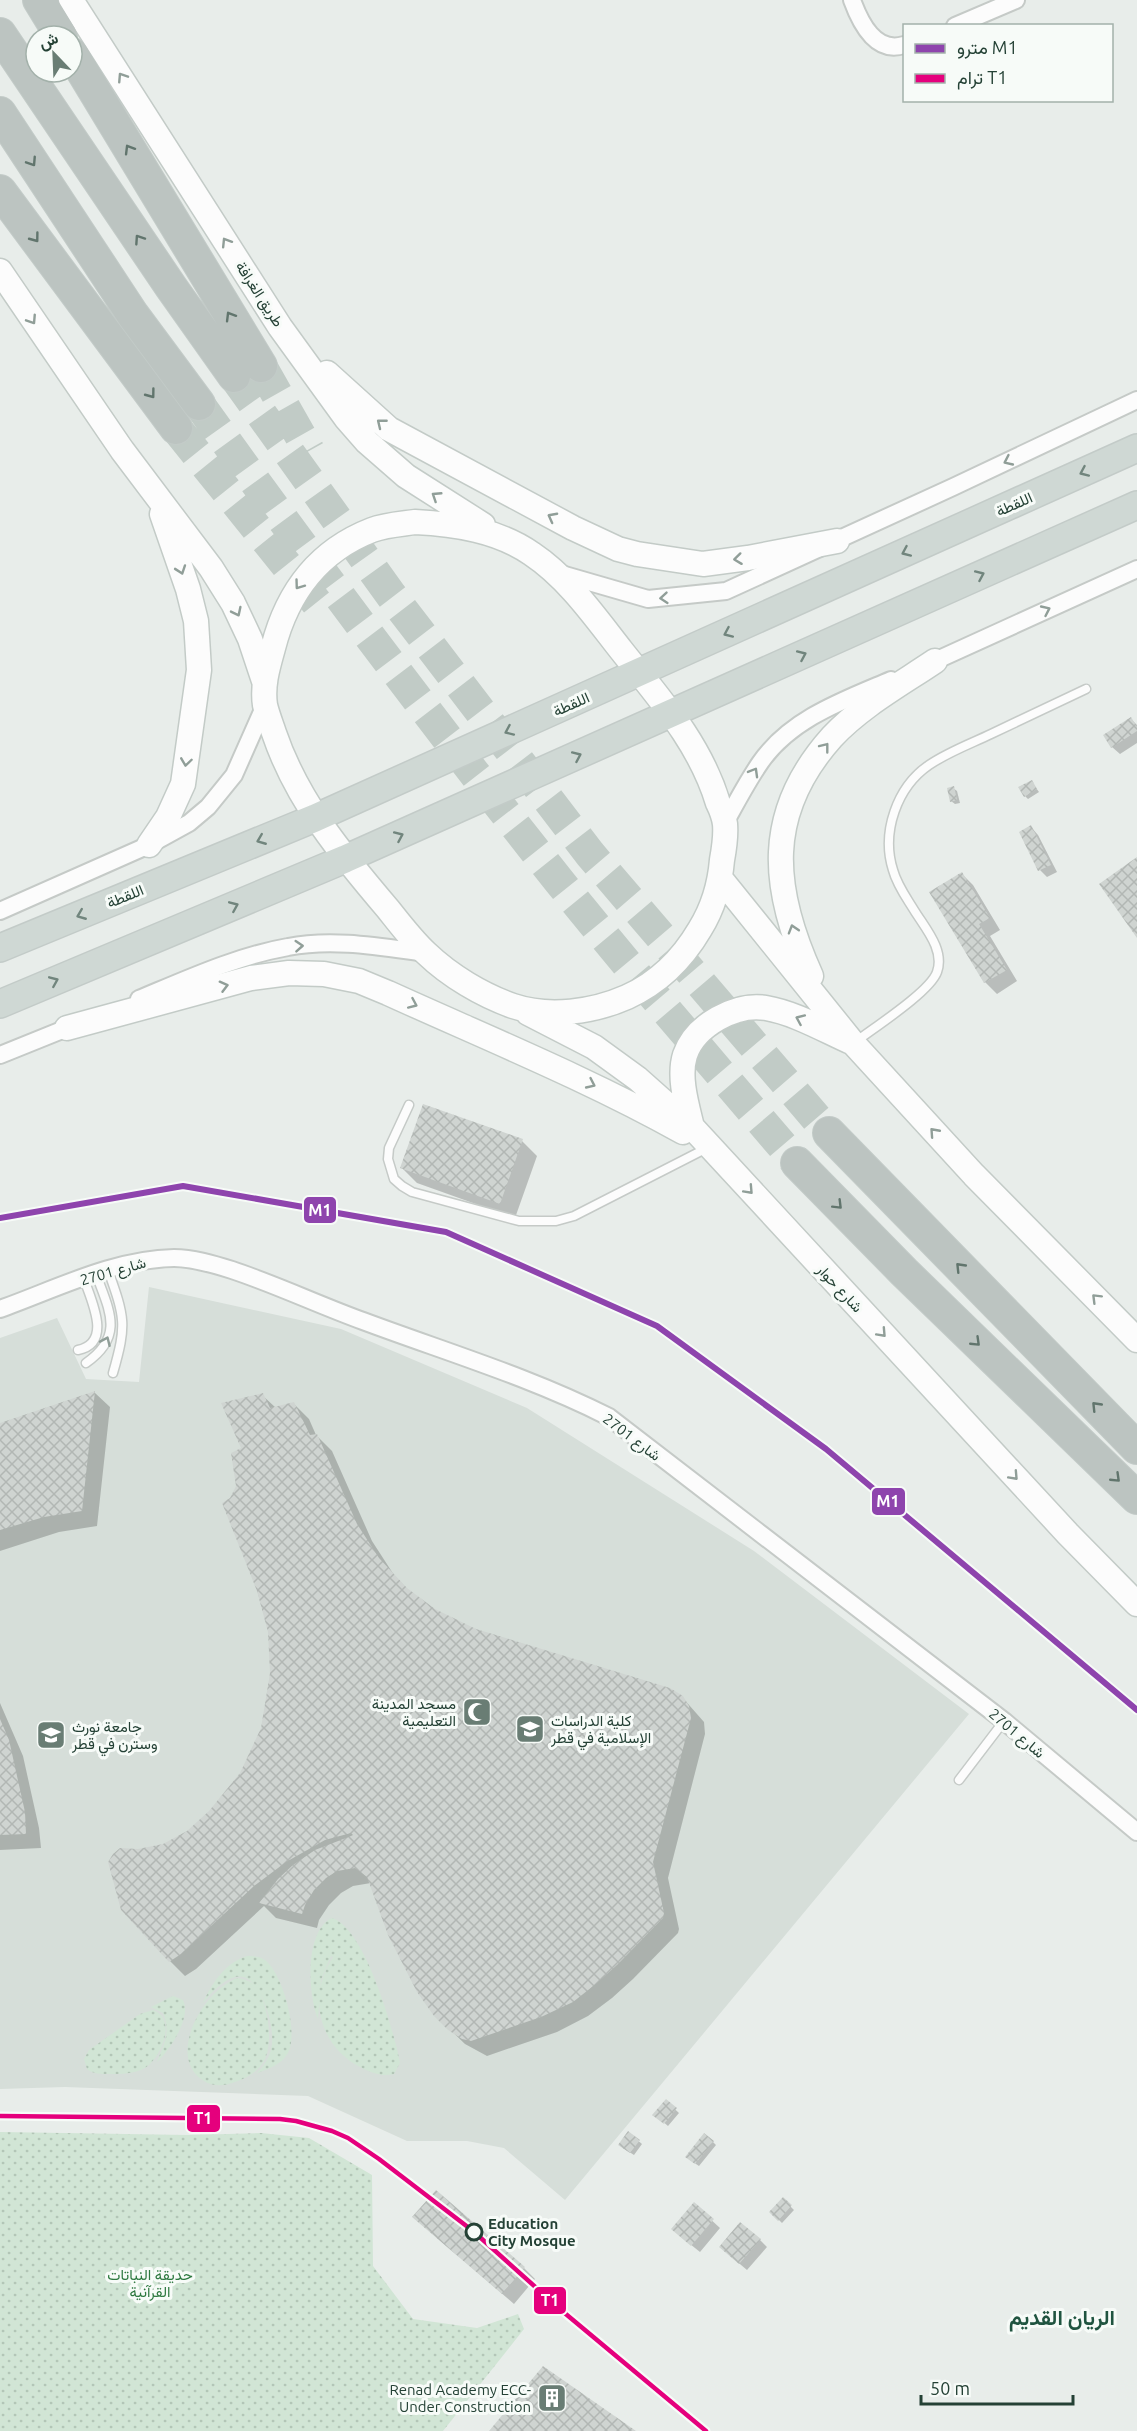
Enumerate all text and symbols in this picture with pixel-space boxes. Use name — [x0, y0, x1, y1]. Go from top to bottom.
north arrow — [24, 24, 84, 84]
legend — [903, 24, 1113, 102]
text: ش — [36, 28, 61, 53]
text: مترو M1 — [957, 37, 1018, 59]
text: ترام T1 — [957, 67, 1007, 90]
one-way arrow — [117, 73, 129, 83]
one-way arrow — [125, 145, 137, 155]
one-way arrow — [25, 155, 36, 166]
one-way arrow — [27, 231, 38, 242]
one-way arrow — [134, 235, 146, 245]
one-way arrow — [222, 238, 234, 248]
street label: طريق الغرافة — [231, 258, 288, 331]
one-way arrow — [226, 312, 238, 322]
one-way arrow — [24, 314, 36, 324]
one-way arrow — [143, 388, 154, 399]
one-way arrow — [377, 419, 388, 430]
one-way arrow — [1004, 454, 1015, 466]
one-way arrow — [1079, 465, 1090, 477]
street label: اللقطة — [993, 489, 1035, 519]
one-way arrow — [431, 492, 442, 503]
one-way arrow — [548, 513, 558, 524]
one-way arrow — [901, 545, 912, 557]
one-way arrow — [733, 552, 743, 565]
one-way arrow — [174, 564, 187, 575]
one-way arrow — [973, 571, 984, 583]
one-way arrow — [295, 579, 306, 590]
one-way arrow — [659, 591, 668, 604]
one-way arrow — [229, 605, 241, 616]
one-way arrow — [1039, 606, 1050, 618]
one-way arrow — [724, 626, 735, 638]
one-way arrow — [796, 651, 807, 663]
street label: اللقطة — [550, 689, 592, 719]
one-way arrow — [504, 724, 515, 736]
one-way arrow — [817, 743, 828, 754]
one-way arrow — [571, 752, 582, 764]
one-way arrow — [181, 757, 193, 767]
one-way arrow — [747, 768, 758, 779]
one-way arrow — [392, 831, 403, 843]
one-way arrow — [256, 833, 267, 845]
street label: اللقطة — [104, 881, 146, 911]
one-way arrow — [228, 901, 239, 913]
one-way arrow — [76, 908, 87, 920]
one-way arrow — [788, 924, 800, 935]
one-way arrow — [295, 940, 304, 953]
one-way arrow — [48, 976, 59, 988]
one-way arrow — [219, 980, 229, 993]
one-way arrow — [406, 997, 417, 1009]
one-way arrow — [795, 1015, 806, 1027]
one-way arrow — [584, 1077, 595, 1089]
one-way arrow — [930, 1128, 941, 1139]
one-way arrow — [742, 1183, 753, 1193]
line badge: M1 — [303, 1196, 337, 1224]
one-way arrow — [831, 1198, 841, 1209]
text: M1 — [308, 1201, 332, 1219]
street label: شارع 2701 — [78, 1253, 149, 1291]
street label: شارع حوار — [811, 1260, 866, 1318]
one-way arrow — [956, 1263, 967, 1274]
one-way arrow — [1092, 1295, 1103, 1306]
one-way arrow — [874, 1325, 885, 1336]
one-way arrow — [970, 1335, 980, 1346]
one-way arrow — [99, 1336, 111, 1347]
one-way arrow — [1092, 1402, 1103, 1412]
street label: شارع 2701 — [598, 1410, 664, 1467]
one-way arrow — [1007, 1469, 1018, 1479]
one-way arrow — [1109, 1470, 1120, 1481]
line badge: M1 — [871, 1487, 906, 1516]
text: M1 — [876, 1492, 900, 1510]
place label: مسجد المدينة التعليمية — [372, 1695, 456, 1730]
mosque icon: مسجد المدينة التعليمية — [461, 1696, 493, 1728]
street label: شارع 2701 — [984, 1705, 1048, 1764]
place label: كلية الدراسات الإسلامية في قطر — [550, 1712, 651, 1751]
school or university icon: كلية الدراسات الإسلامية في قطر — [514, 1713, 546, 1745]
place label: جامعة نورث وسترن في قطر — [71, 1718, 158, 1757]
school or university icon: جامعة نورث وسترن في قطر — [35, 1719, 67, 1751]
line badge: T1 — [186, 2104, 221, 2133]
text: T1 — [194, 2109, 212, 2127]
place label: Education City Mosque — [488, 2215, 576, 2249]
marker: Education City Mosque — [465, 2223, 483, 2241]
park label: حديقة النباتات القرآنية — [107, 2266, 193, 2301]
line badge: T1 — [533, 2286, 567, 2315]
text: T1 — [541, 2291, 559, 2309]
district label: الريان القديم — [1009, 2305, 1115, 2332]
scale bar — [921, 2368, 1072, 2406]
text: 50 m — [930, 2378, 970, 2398]
place label: Renad Academy ECC- Under Construction — [389, 2381, 531, 2415]
building icon: Renad Academy ECC- Under Construction — [536, 2382, 568, 2414]

